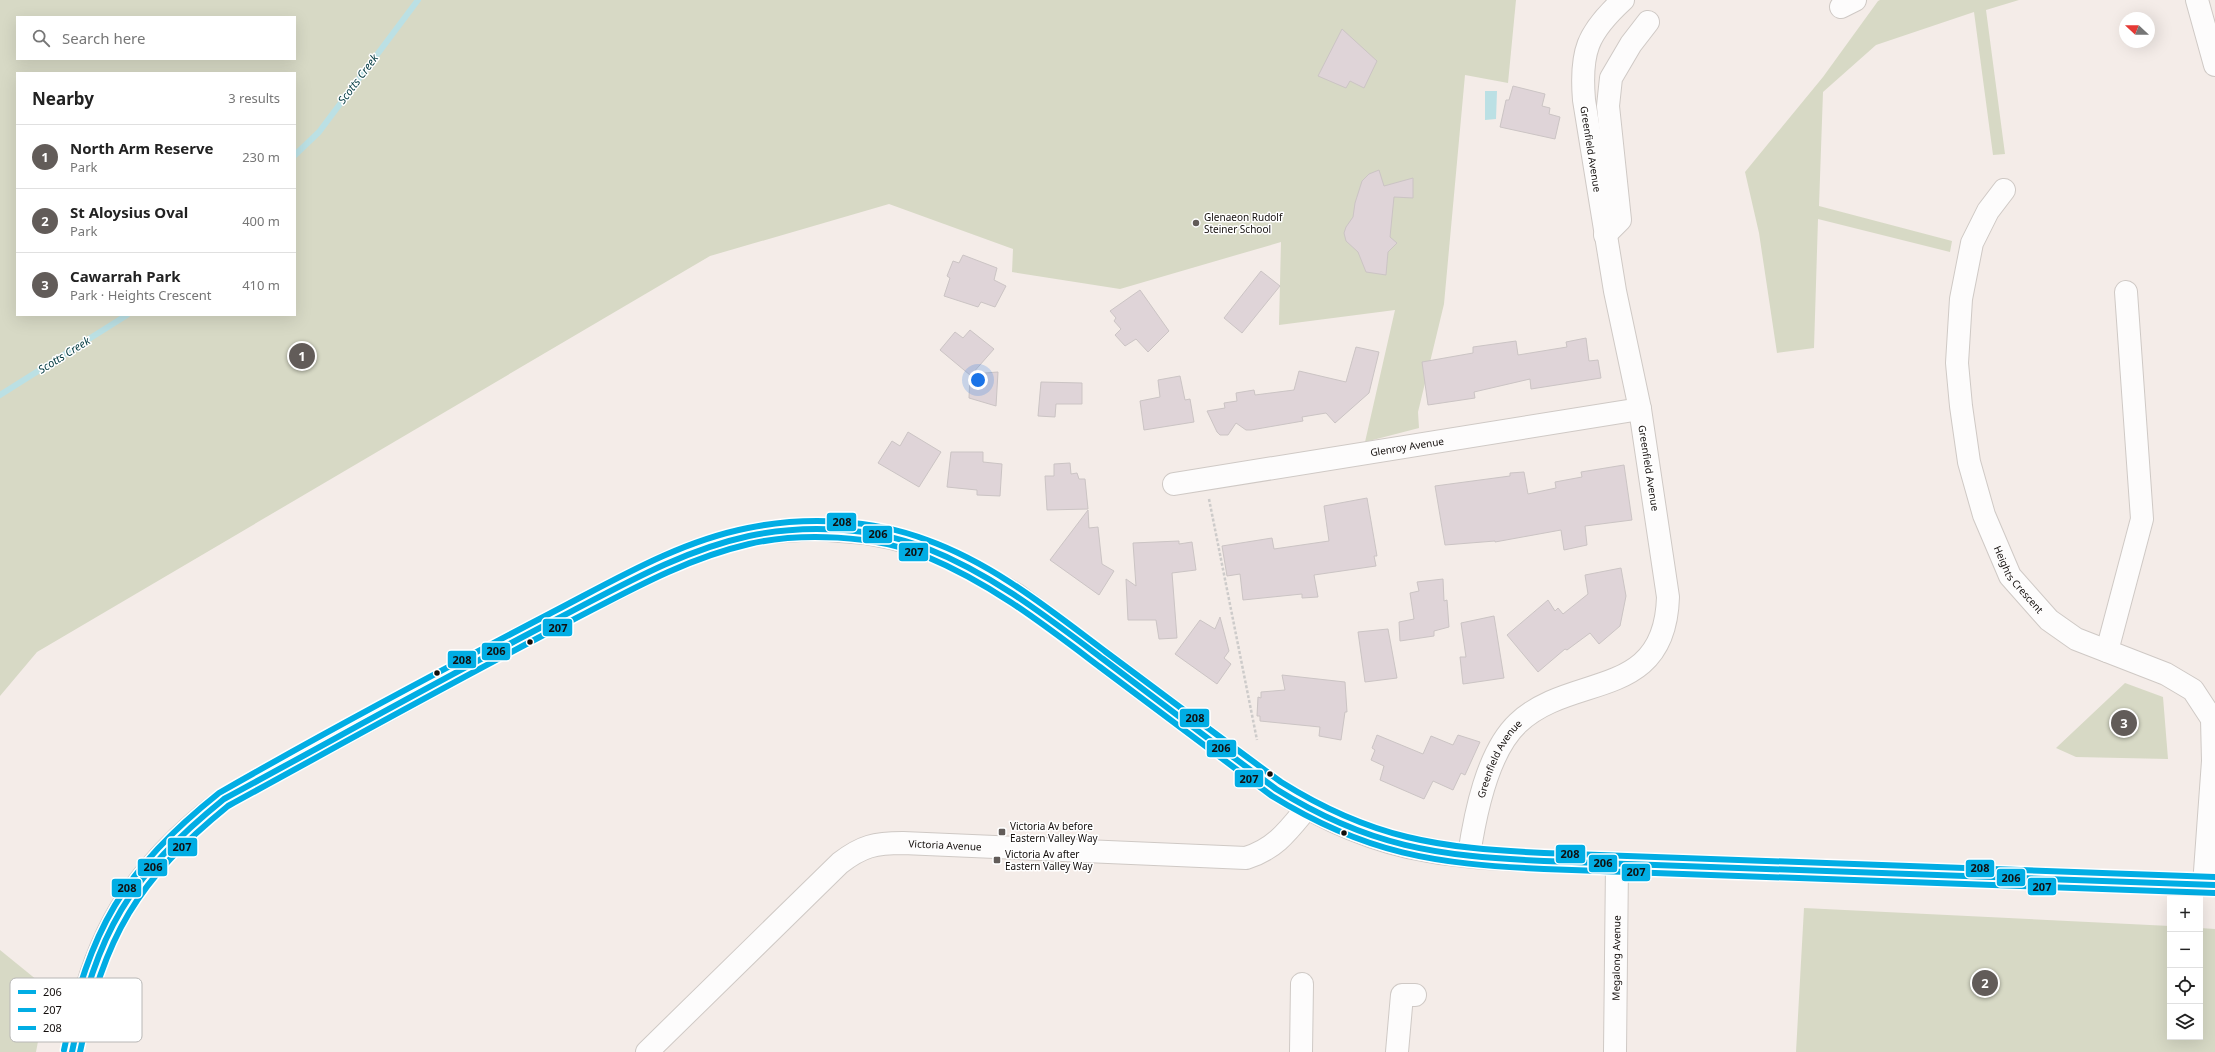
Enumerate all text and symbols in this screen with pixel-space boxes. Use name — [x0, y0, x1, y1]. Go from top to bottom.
north arrow — [2119, 12, 2155, 48]
search box — [16, 16, 296, 60]
icon: search — [30, 27, 52, 49]
text: Search here — [62, 28, 145, 48]
water label: Scotts Creek — [334, 50, 382, 107]
text: Nearby — [32, 87, 94, 110]
text: 3 results — [228, 89, 280, 107]
street label: Greenfield Avenue — [1577, 105, 1605, 193]
text: North Arm Reserve — [70, 138, 214, 158]
text: 1 — [41, 148, 49, 166]
text: 230 m — [242, 148, 280, 166]
text: Park — [70, 158, 97, 176]
text: St Aloysius Oval — [70, 202, 188, 222]
place label: Glenaeon Rudolf Steiner School — [1204, 210, 1283, 236]
text: 2 — [41, 212, 49, 230]
text: 400 m — [242, 212, 280, 230]
marker: Glenaeon Rudolf Steiner School — [1191, 218, 1201, 228]
text: Park — [70, 222, 97, 240]
text: Cawarrah Park — [70, 266, 181, 286]
text: 3 — [41, 276, 49, 294]
text: 410 m — [242, 276, 280, 294]
text: Park · Heights Crescent — [70, 286, 212, 304]
water label: Scotts Creek — [35, 332, 93, 376]
pin: 1 — [289, 341, 315, 371]
your location — [968, 370, 988, 390]
street label: Greenfield Avenue — [1635, 424, 1663, 512]
street label: Glenroy Avenue — [1369, 434, 1445, 459]
line badge: 208 — [826, 512, 857, 532]
text: 208 — [833, 514, 851, 529]
line badge: 206 — [862, 525, 893, 544]
text: 206 — [869, 526, 887, 541]
line badge: 207 — [898, 542, 929, 562]
street label: Heights Crescent — [1991, 543, 2047, 616]
text: 207 — [905, 544, 923, 559]
line badge: 207 — [542, 618, 573, 637]
text: 207 — [549, 620, 567, 635]
unlabelled marker — [525, 637, 535, 647]
line badge: 206 — [481, 642, 511, 661]
text: 206 — [487, 643, 505, 658]
line badge: 208 — [447, 650, 477, 669]
text: 208 — [453, 652, 471, 667]
unlabelled marker — [432, 668, 442, 678]
line badge: 208 — [1179, 708, 1210, 728]
pin: 3 — [2111, 708, 2137, 738]
text: 208 — [1186, 710, 1204, 725]
street label: Greenfield Avenue — [1474, 716, 1525, 799]
line badge: 206 — [1206, 739, 1237, 758]
text: 206 — [1212, 740, 1230, 755]
line badge: 207 — [1234, 769, 1264, 788]
unlabelled marker — [1265, 769, 1275, 779]
text: 207 — [1240, 771, 1258, 786]
place label: Victoria Av before Eastern Valley Way — [1010, 819, 1099, 845]
marker: Victoria Av before Eastern Valley Way — [997, 827, 1007, 837]
unlabelled marker — [1339, 828, 1349, 838]
street label: Victoria Avenue — [908, 836, 982, 853]
line badge: 207 — [167, 837, 198, 857]
text: 207 — [173, 839, 191, 854]
line badge: 208 — [1555, 844, 1586, 864]
text: 208 — [1561, 846, 1579, 861]
place label: Victoria Av after Eastern Valley Way — [1005, 847, 1094, 873]
line badge: 206 — [1588, 854, 1618, 873]
marker: Victoria Av after Eastern Valley Way — [992, 855, 1002, 865]
text: 206 — [1594, 855, 1612, 870]
line badge: 206 — [137, 858, 168, 877]
text: 206 — [144, 859, 162, 874]
line badge: 208 — [1965, 859, 1995, 878]
text: 208 — [1971, 860, 1989, 875]
line badge: 207 — [1621, 863, 1651, 882]
text: 207 — [1627, 864, 1645, 879]
line badge: 206 — [1996, 868, 2026, 887]
text: 206 — [2002, 870, 2020, 885]
line badge: 207 — [2027, 877, 2057, 896]
line badge: 208 — [111, 878, 142, 898]
text: 207 — [2033, 879, 2051, 894]
text: 208 — [118, 880, 136, 895]
map controls — [2167, 896, 2203, 1040]
button: + — [2167, 896, 2203, 932]
street label: Megalong Avenue — [1609, 915, 1623, 1001]
button: − — [2167, 932, 2203, 968]
pin: 2 — [1972, 968, 1998, 998]
button: locate — [2167, 968, 2203, 1004]
legend — [10, 978, 142, 1042]
text: 206 — [43, 984, 62, 999]
text: 207 — [43, 1002, 62, 1017]
button: layers — [2167, 1004, 2203, 1040]
text: 208 — [43, 1020, 62, 1035]

